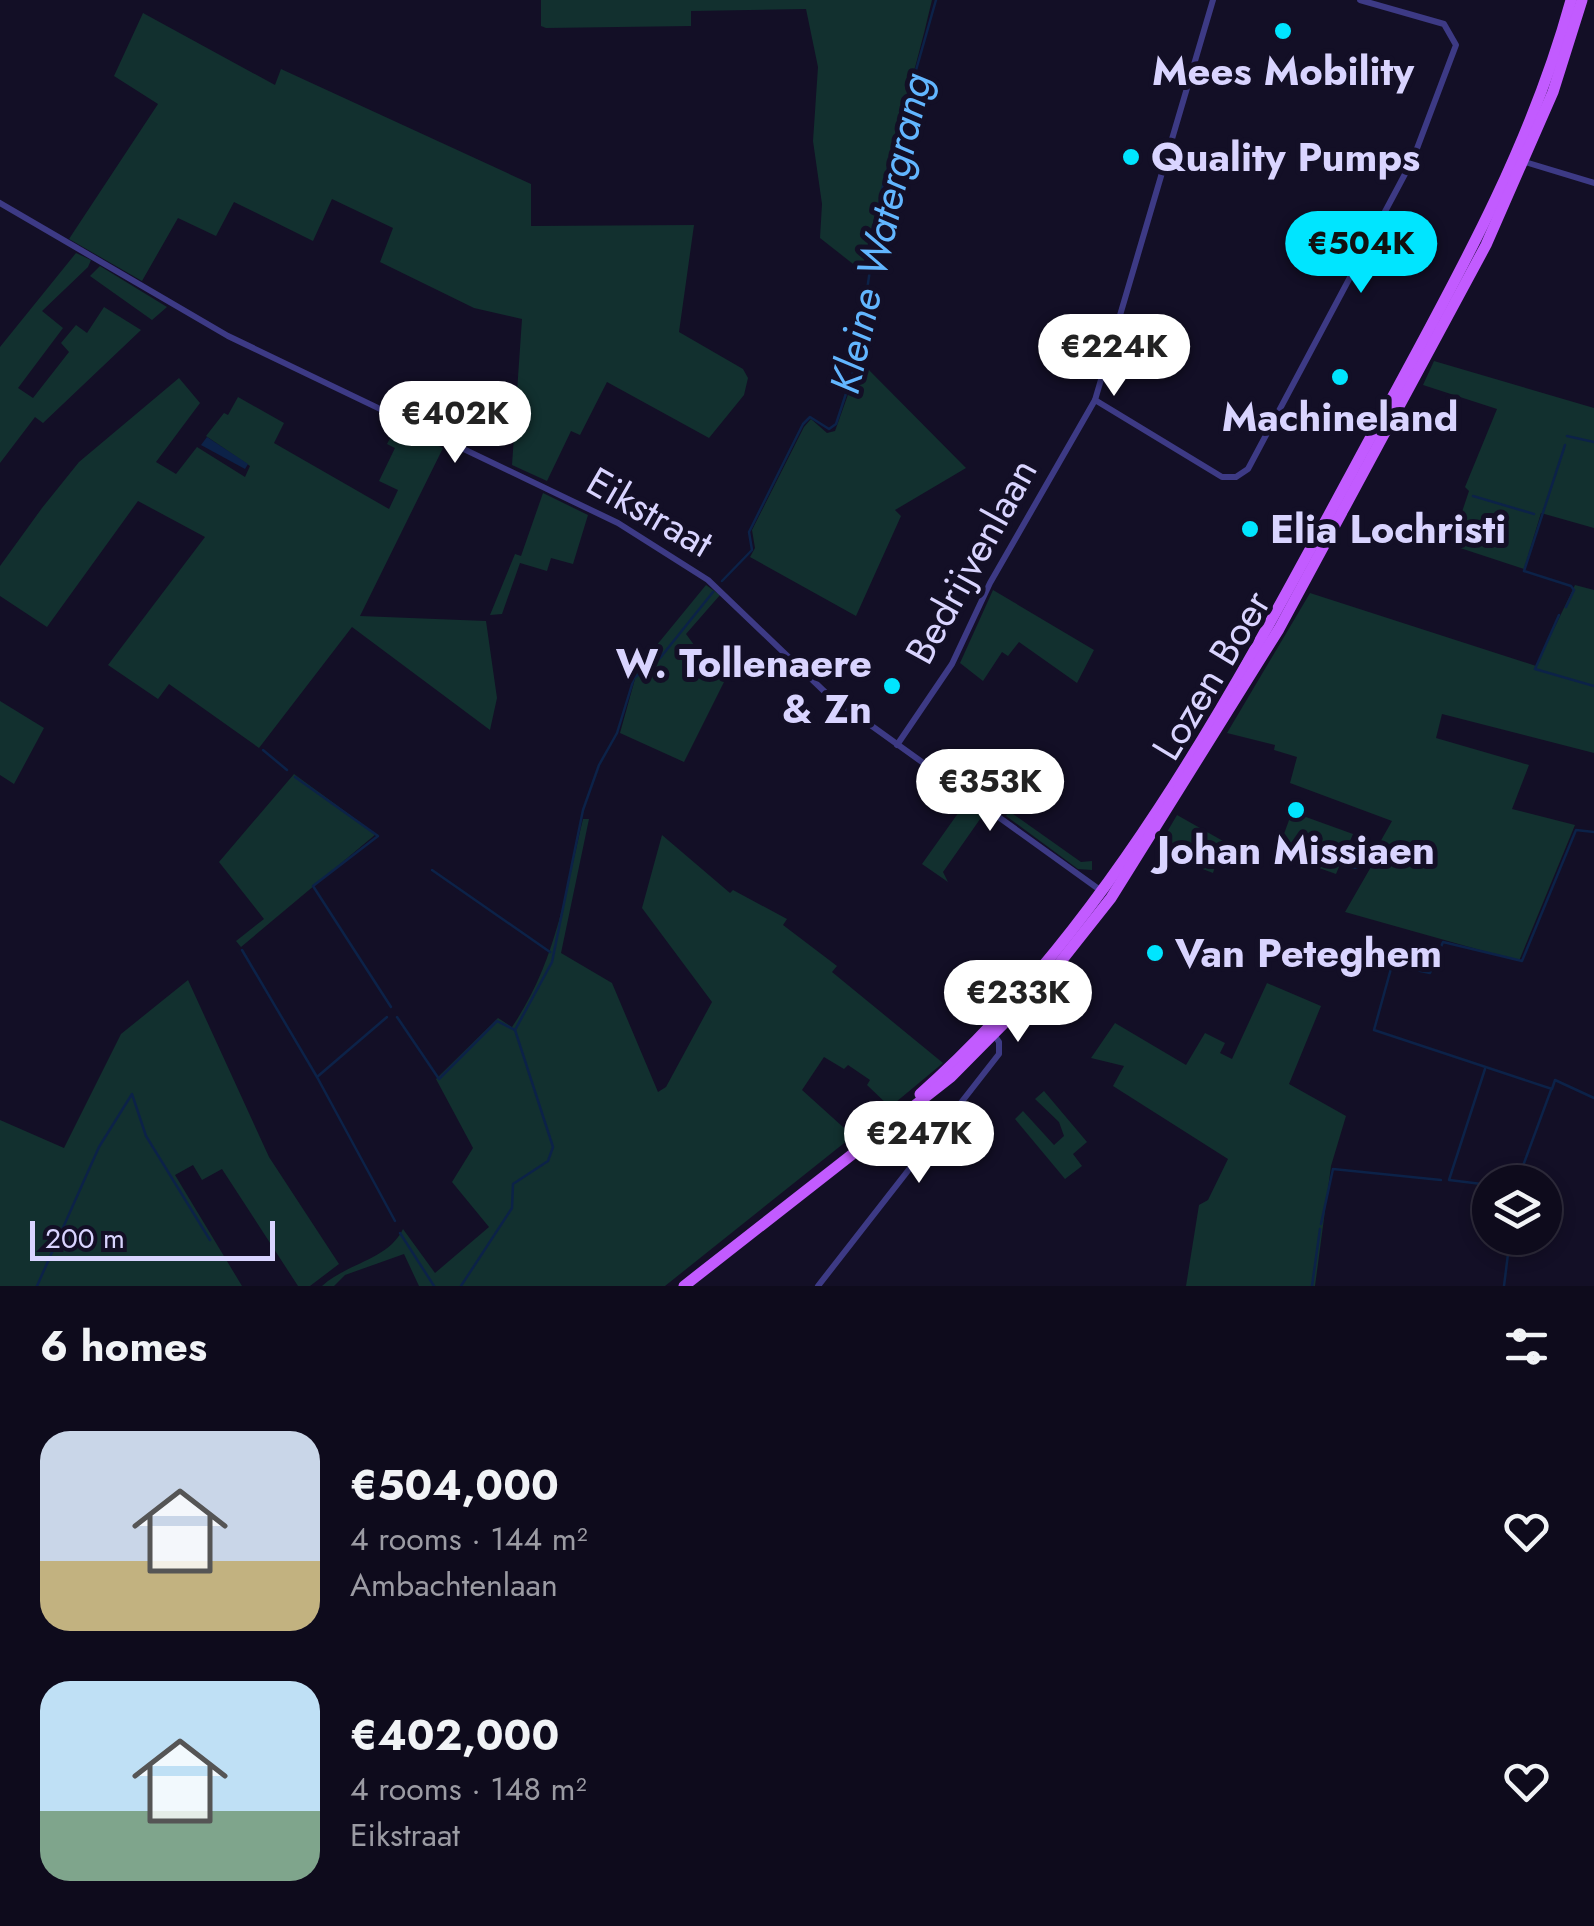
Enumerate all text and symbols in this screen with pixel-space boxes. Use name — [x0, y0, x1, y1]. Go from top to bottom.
marker: Mees Mobility — [1272, 20, 1294, 42]
place label: Mees Mobility — [1152, 42, 1415, 100]
water label: Kleine Watergrang — [814, 67, 947, 400]
place label: Quality Pumps — [1151, 128, 1420, 186]
marker: Quality Pumps — [1120, 146, 1142, 168]
pin: €504K — [1291, 211, 1431, 296]
text: €504K — [1307, 220, 1415, 266]
pin: €224K — [1044, 314, 1184, 399]
text: €224K — [1060, 323, 1168, 369]
marker: Machineland — [1329, 366, 1351, 388]
pin: €402K — [385, 381, 525, 466]
place label: Machineland — [1222, 388, 1458, 446]
text: €402K — [401, 390, 509, 436]
street label: Bedrijvenlaan — [891, 448, 1051, 674]
street label: Eikstraat — [576, 453, 724, 572]
place label: Elia Lochristi — [1270, 500, 1506, 558]
marker: Elia Lochristi — [1239, 518, 1261, 540]
street label: Lozen Boer — [1137, 579, 1285, 771]
place label: W. Tollenaere & Zn — [616, 634, 872, 738]
marker: W. Tollenaere & Zn — [881, 675, 903, 697]
pin: €353K — [920, 749, 1060, 834]
text: €353K — [938, 758, 1042, 804]
marker: Johan Missiaen — [1285, 799, 1307, 821]
place label: Johan Missiaen — [1150, 821, 1435, 879]
place label: Van Peteghem — [1174, 924, 1442, 982]
marker: Van Peteghem — [1144, 942, 1166, 964]
pin: €233K — [948, 960, 1088, 1045]
text: €233K — [966, 969, 1070, 1015]
pin: €247K — [849, 1101, 989, 1186]
text: €247K — [866, 1110, 972, 1156]
map controls — [1472, 1165, 1562, 1255]
button: layers — [1472, 1165, 1562, 1255]
scale bar — [30, 1216, 275, 1260]
text: 200 m — [45, 1218, 125, 1259]
text: 6 homes — [40, 1316, 207, 1377]
icon: filters — [1499, 1319, 1554, 1374]
text: €504,000 — [350, 1455, 559, 1516]
icon: home — [120, 1471, 240, 1591]
icon: heart — [1499, 1504, 1554, 1559]
text: 4 rooms · 144 m² — [350, 1516, 588, 1562]
text: Ambachtenlaan — [350, 1562, 558, 1608]
text: €402,000 — [350, 1705, 559, 1766]
icon: home — [120, 1721, 240, 1841]
icon: heart — [1499, 1754, 1554, 1809]
text: 4 rooms · 148 m² — [350, 1766, 587, 1812]
text: Eikstraat — [350, 1812, 460, 1858]

